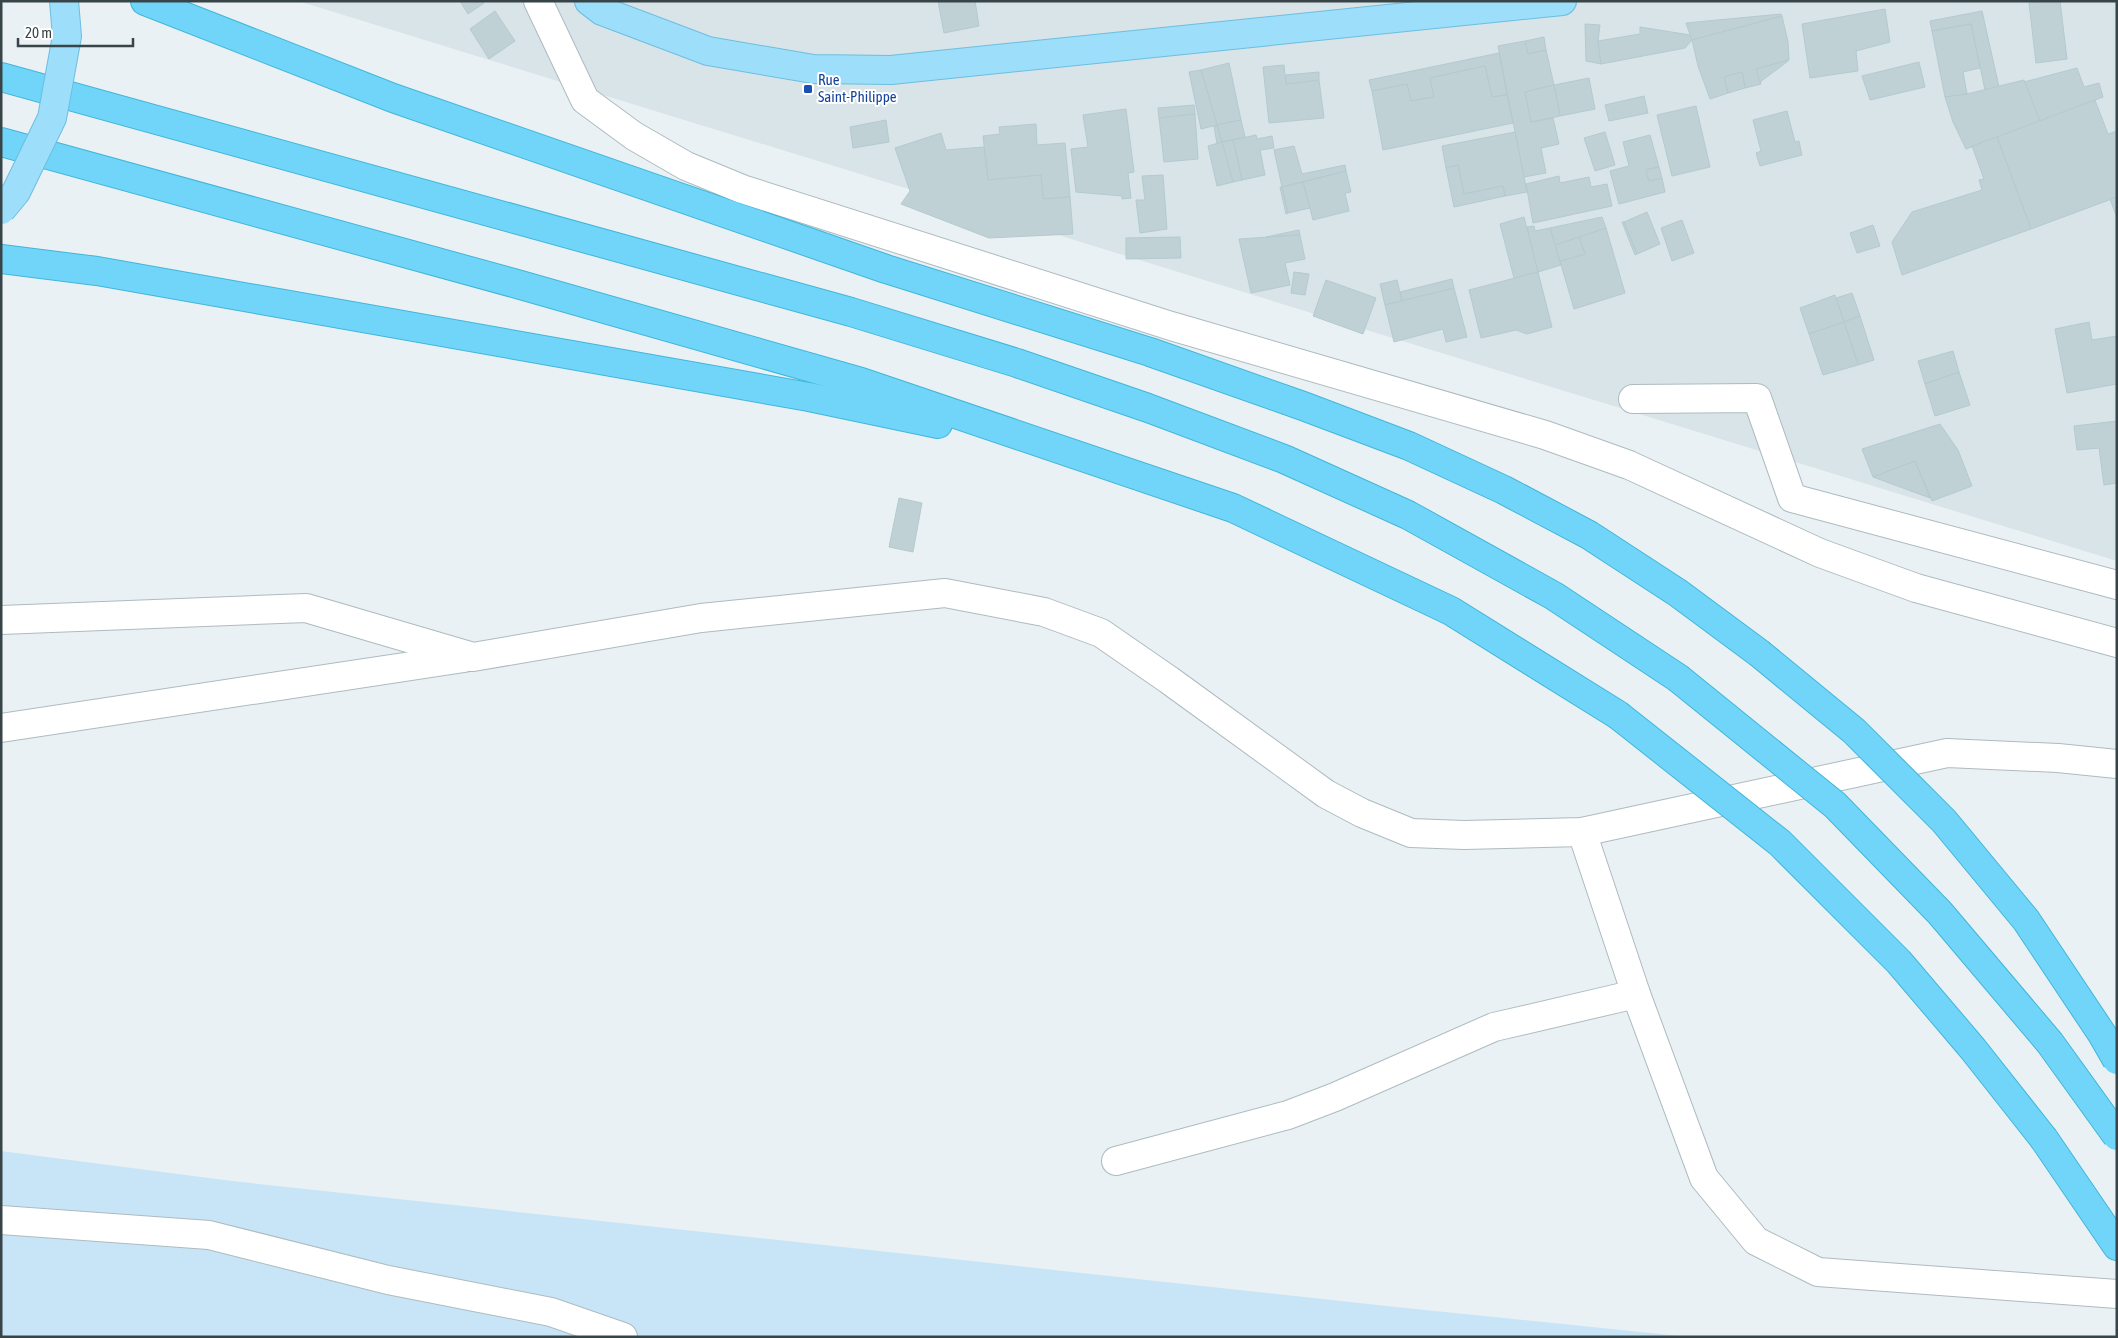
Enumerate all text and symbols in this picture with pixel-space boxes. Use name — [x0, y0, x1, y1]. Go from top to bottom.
scale bar — [18, 15, 132, 47]
text: 20 m — [25, 24, 52, 41]
place label: Rue Saint-Philippe — [818, 71, 897, 105]
marker: Rue Saint-Philippe — [802, 83, 814, 95]

